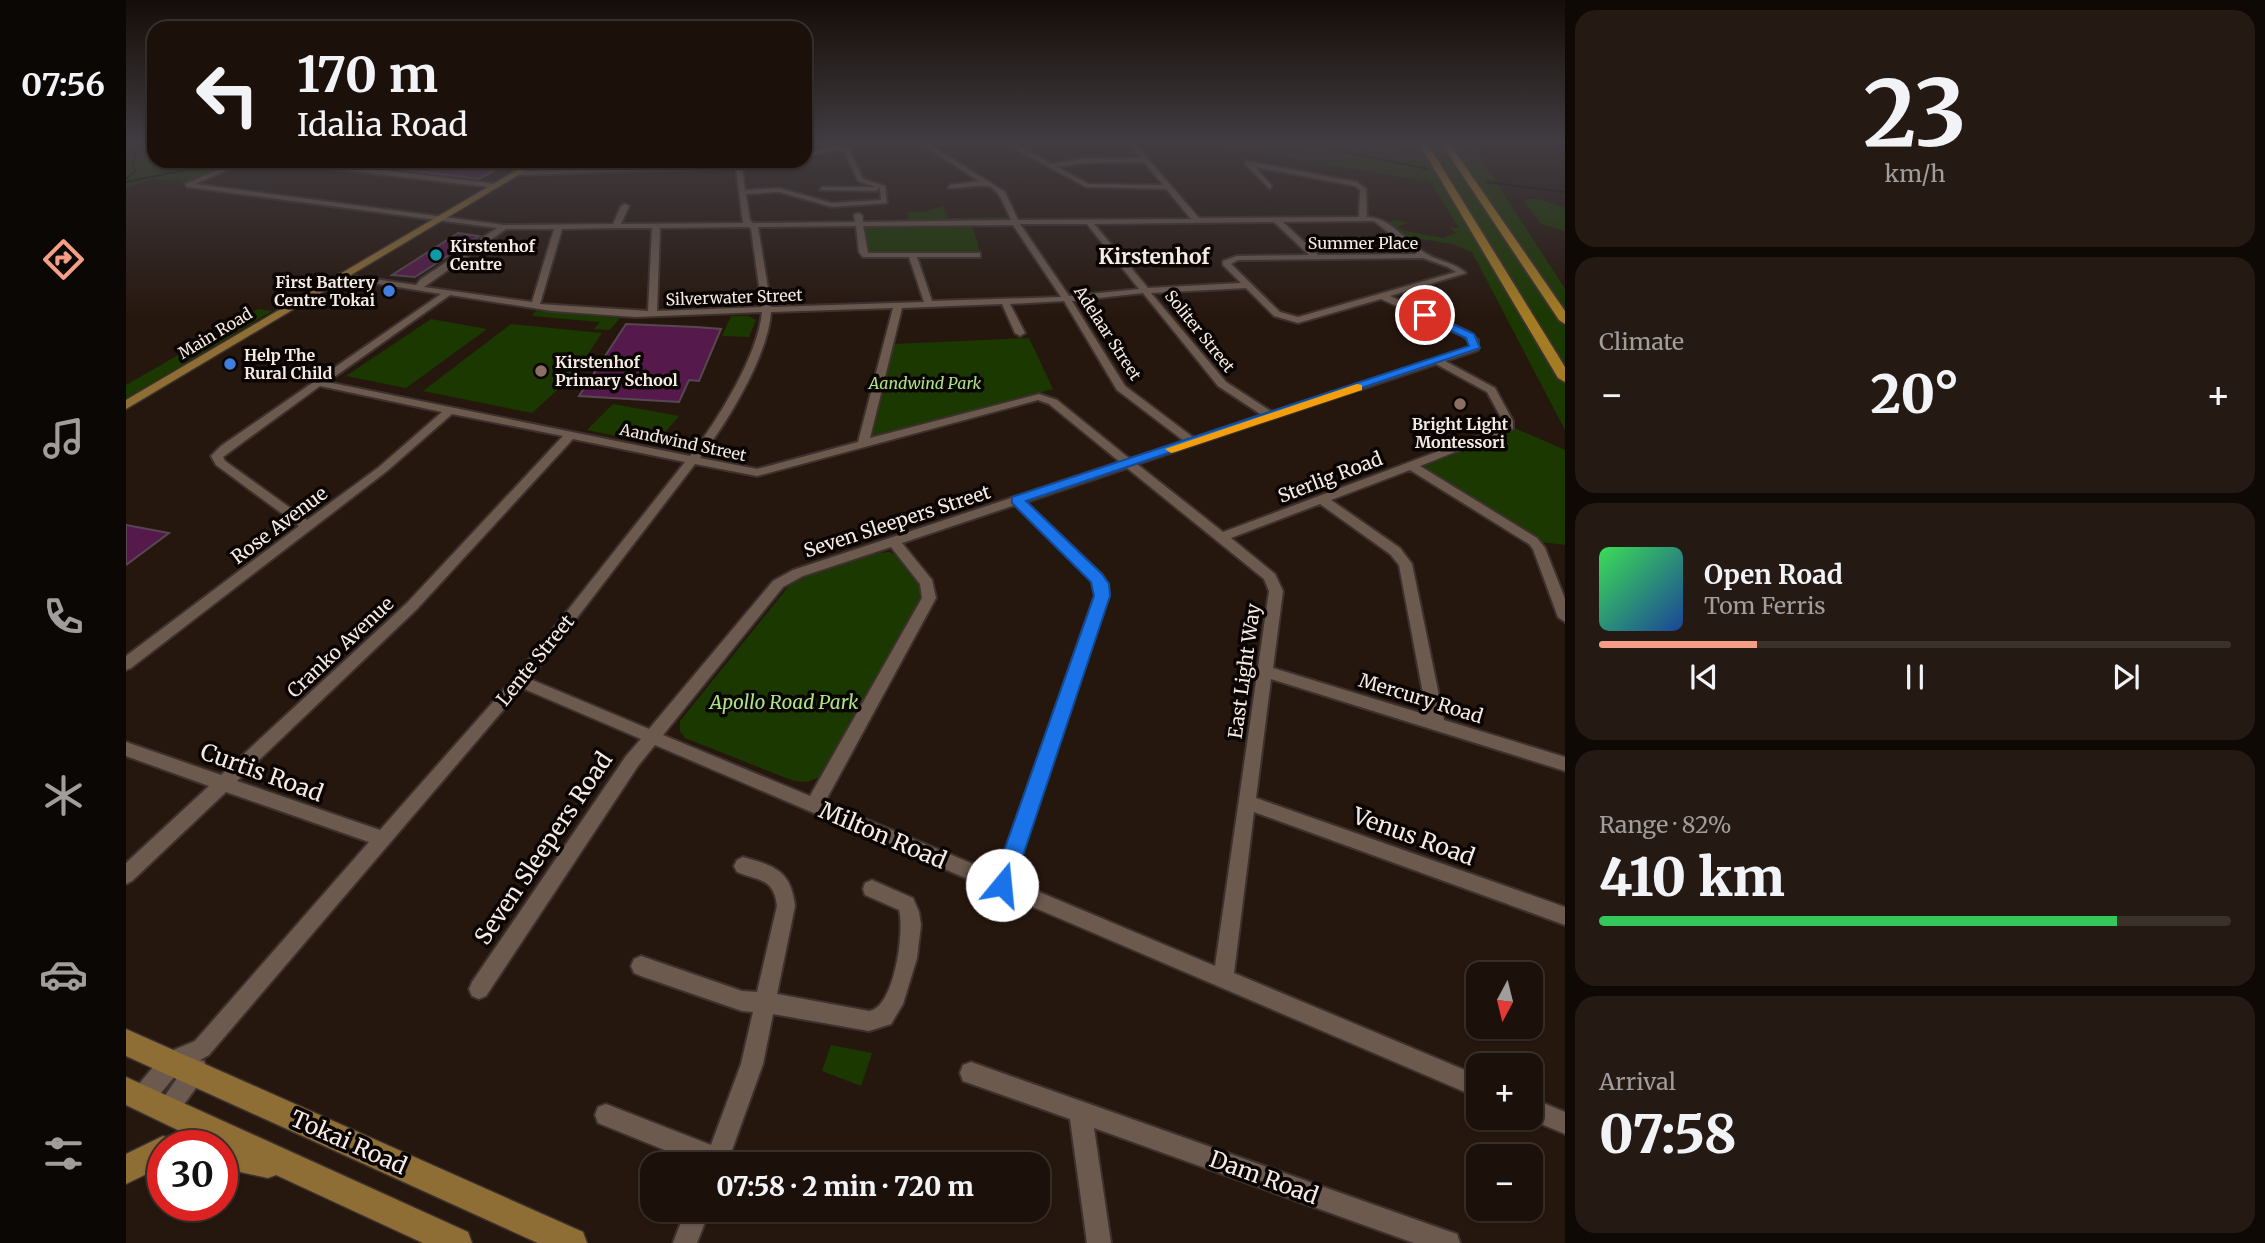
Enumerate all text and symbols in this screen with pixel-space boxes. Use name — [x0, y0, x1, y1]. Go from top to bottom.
text: 170 m — [297, 44, 438, 105]
icon: left — [182, 49, 273, 140]
text: 23 — [1863, 56, 1967, 171]
text: 07:56 — [21, 65, 105, 105]
text: Idalia Road — [297, 105, 468, 145]
text: km/h — [1885, 159, 1945, 188]
street label: Summer Place — [1308, 233, 1418, 253]
icon: directions — [39, 235, 88, 284]
place label: Kirstenhof Centre — [450, 236, 536, 274]
district label: Kirstenhof — [1098, 243, 1211, 270]
marker: Kirstenhof Centre — [428, 247, 444, 263]
place label: First Battery Centre Tokai — [274, 272, 376, 310]
street label: Adelaar Street — [1070, 281, 1146, 384]
marker: First Battery Centre Tokai — [381, 283, 397, 299]
street label: Silverwater Street — [665, 285, 804, 309]
pin — [1395, 285, 1455, 345]
street label: Soliter Street — [1161, 286, 1240, 377]
icon: arrive — [1406, 296, 1444, 334]
street label: Main Road — [174, 303, 256, 363]
text: Climate — [1599, 327, 1684, 356]
place label: Help The Rural Child — [244, 345, 333, 383]
place label: Kirstenhof Primary School — [555, 352, 678, 390]
marker: Help The Rural Child — [222, 356, 238, 372]
text: 20° — [1871, 362, 1959, 427]
marker: Kirstenhof Primary School — [533, 363, 549, 379]
text: − — [1599, 371, 1624, 418]
text: + — [2206, 371, 2231, 418]
park label: Aandwind Park — [867, 373, 982, 393]
marker: Bright Light Montessori — [1452, 396, 1468, 412]
icon: music — [39, 414, 88, 463]
place label: Bright Light Montessori — [1412, 414, 1509, 452]
street label: Aandwind Street — [617, 419, 749, 465]
street label: Sterlig Road — [1274, 446, 1386, 508]
street label: Seven Sleepers Street — [801, 479, 994, 563]
street label: Rose Avenue — [226, 481, 332, 569]
text: Open Road — [1704, 558, 1843, 591]
street label: Cranko Avenue — [282, 591, 398, 703]
text: Tom Ferris — [1704, 591, 1826, 620]
icon: phone — [39, 592, 88, 641]
street label: East Light Way — [1223, 602, 1265, 740]
street label: Lente Street — [491, 609, 579, 710]
icon: previous — [1685, 658, 1723, 696]
icon: pause — [1896, 658, 1934, 696]
icon: next — [2107, 658, 2145, 696]
street label: Mercury Road — [1356, 668, 1486, 728]
park label: Apollo Road Park — [708, 690, 859, 714]
street label: Curtis Road — [197, 736, 327, 808]
street label: Seven Sleepers Road — [468, 746, 618, 950]
icon: climate — [39, 771, 88, 820]
street label: Milton Road — [815, 795, 951, 875]
street label: Venus Road — [1348, 800, 1479, 872]
text: Range · 82% — [1599, 810, 1732, 839]
text: 410 km — [1599, 845, 1785, 910]
position arrow — [965, 848, 1039, 922]
icon: car — [39, 950, 88, 999]
north arrow — [1466, 962, 1544, 1040]
map controls — [1466, 962, 1543, 1221]
button: + — [1466, 1053, 1543, 1130]
text: Arrival — [1599, 1067, 1676, 1096]
text: 07:58 — [1599, 1102, 1737, 1167]
street label: Tokai Road — [286, 1104, 412, 1181]
icon: filters — [39, 1129, 88, 1178]
speed limit sign: 30 — [147, 1130, 238, 1221]
street label: Dam Road — [1206, 1144, 1323, 1210]
button: − — [1466, 1144, 1543, 1221]
text: 07:58 · 2 min · 720 m — [716, 1170, 974, 1203]

